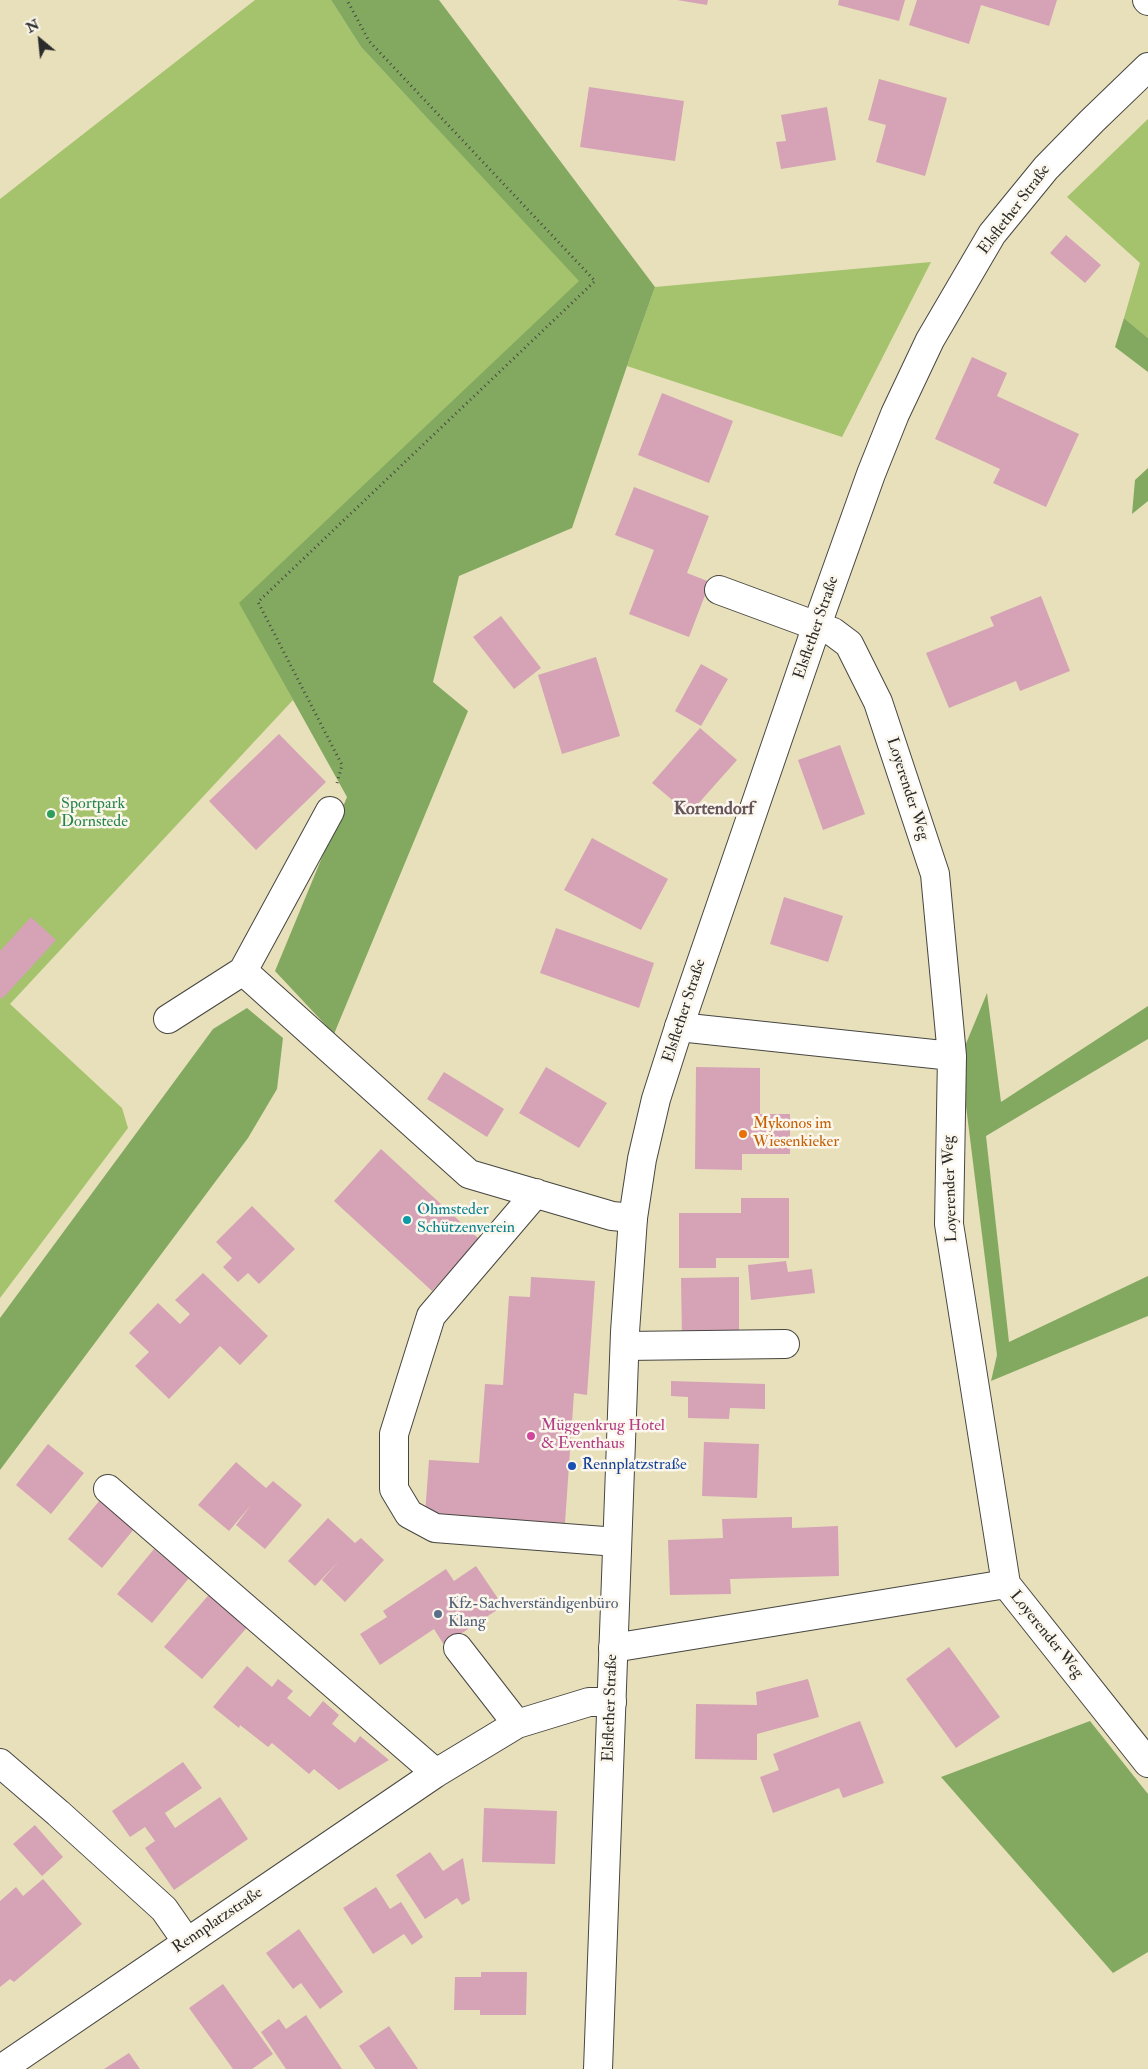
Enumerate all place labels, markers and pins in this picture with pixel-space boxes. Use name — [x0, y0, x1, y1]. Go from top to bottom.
place label: Sportpark Dornstede — [61, 795, 128, 833]
marker: Sportpark Dornstede — [45, 808, 57, 820]
place label: Mykonos im Wiesenkieker — [753, 1115, 839, 1153]
marker: Mykonos im Wiesenkieker — [737, 1128, 749, 1140]
place label: Ohmsteder Schützenverein — [417, 1201, 515, 1239]
marker: Ohmsteder Schützenverein — [401, 1214, 413, 1226]
place label: Müggenkrug Hotel & Eventhaus — [541, 1417, 665, 1455]
marker: Müggenkrug Hotel & Eventhaus — [525, 1430, 537, 1442]
place label: Rennplatzstraße — [582, 1456, 687, 1476]
marker: Rennplatzstraße — [566, 1460, 578, 1472]
place label: Kfz-Sachverständigenbüro Klang — [448, 1595, 618, 1633]
marker: Kfz-Sachverständigenbüro Klang — [432, 1608, 444, 1620]

